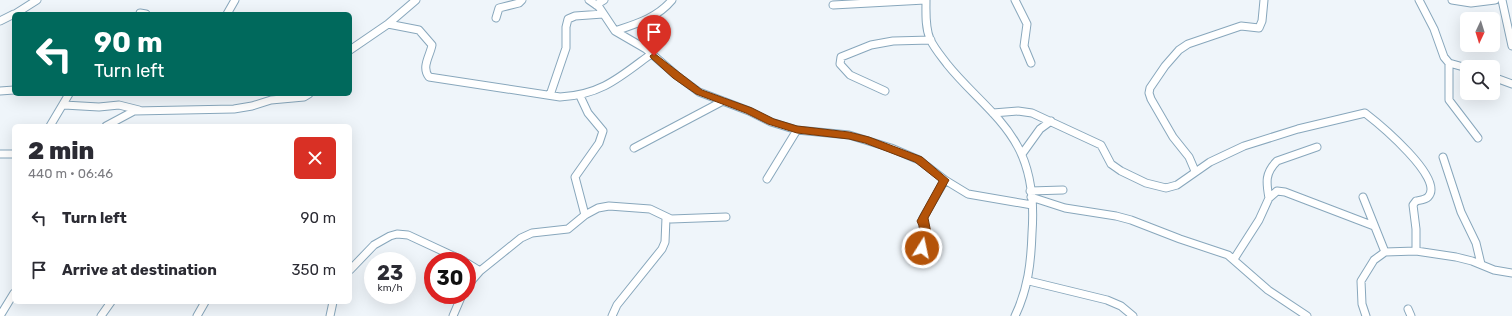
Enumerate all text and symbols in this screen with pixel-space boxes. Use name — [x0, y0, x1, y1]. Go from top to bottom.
north arrow — [1460, 12, 1500, 52]
map controls — [1460, 12, 1500, 100]
pin — [637, 15, 671, 56]
icon: arrive — [643, 21, 665, 43]
text: 90 m — [94, 26, 163, 59]
icon: left — [28, 28, 80, 80]
text: Turn left — [94, 60, 164, 82]
button: search — [1460, 60, 1500, 100]
text: 2 min — [28, 137, 94, 165]
button: close — [294, 137, 336, 179]
text: 440 m · 06:46 — [28, 166, 113, 181]
icon: left — [28, 207, 50, 229]
text: Turn left — [62, 209, 127, 227]
text: 90 m — [301, 209, 336, 227]
position arrow — [901, 227, 943, 269]
speed limit sign: 30 — [424, 252, 476, 304]
icon: arrive — [28, 259, 50, 281]
text: Arrive at destination — [62, 261, 217, 279]
text: 350 m — [292, 261, 336, 279]
text: 23 — [377, 261, 403, 285]
text: km/h — [378, 282, 402, 294]

